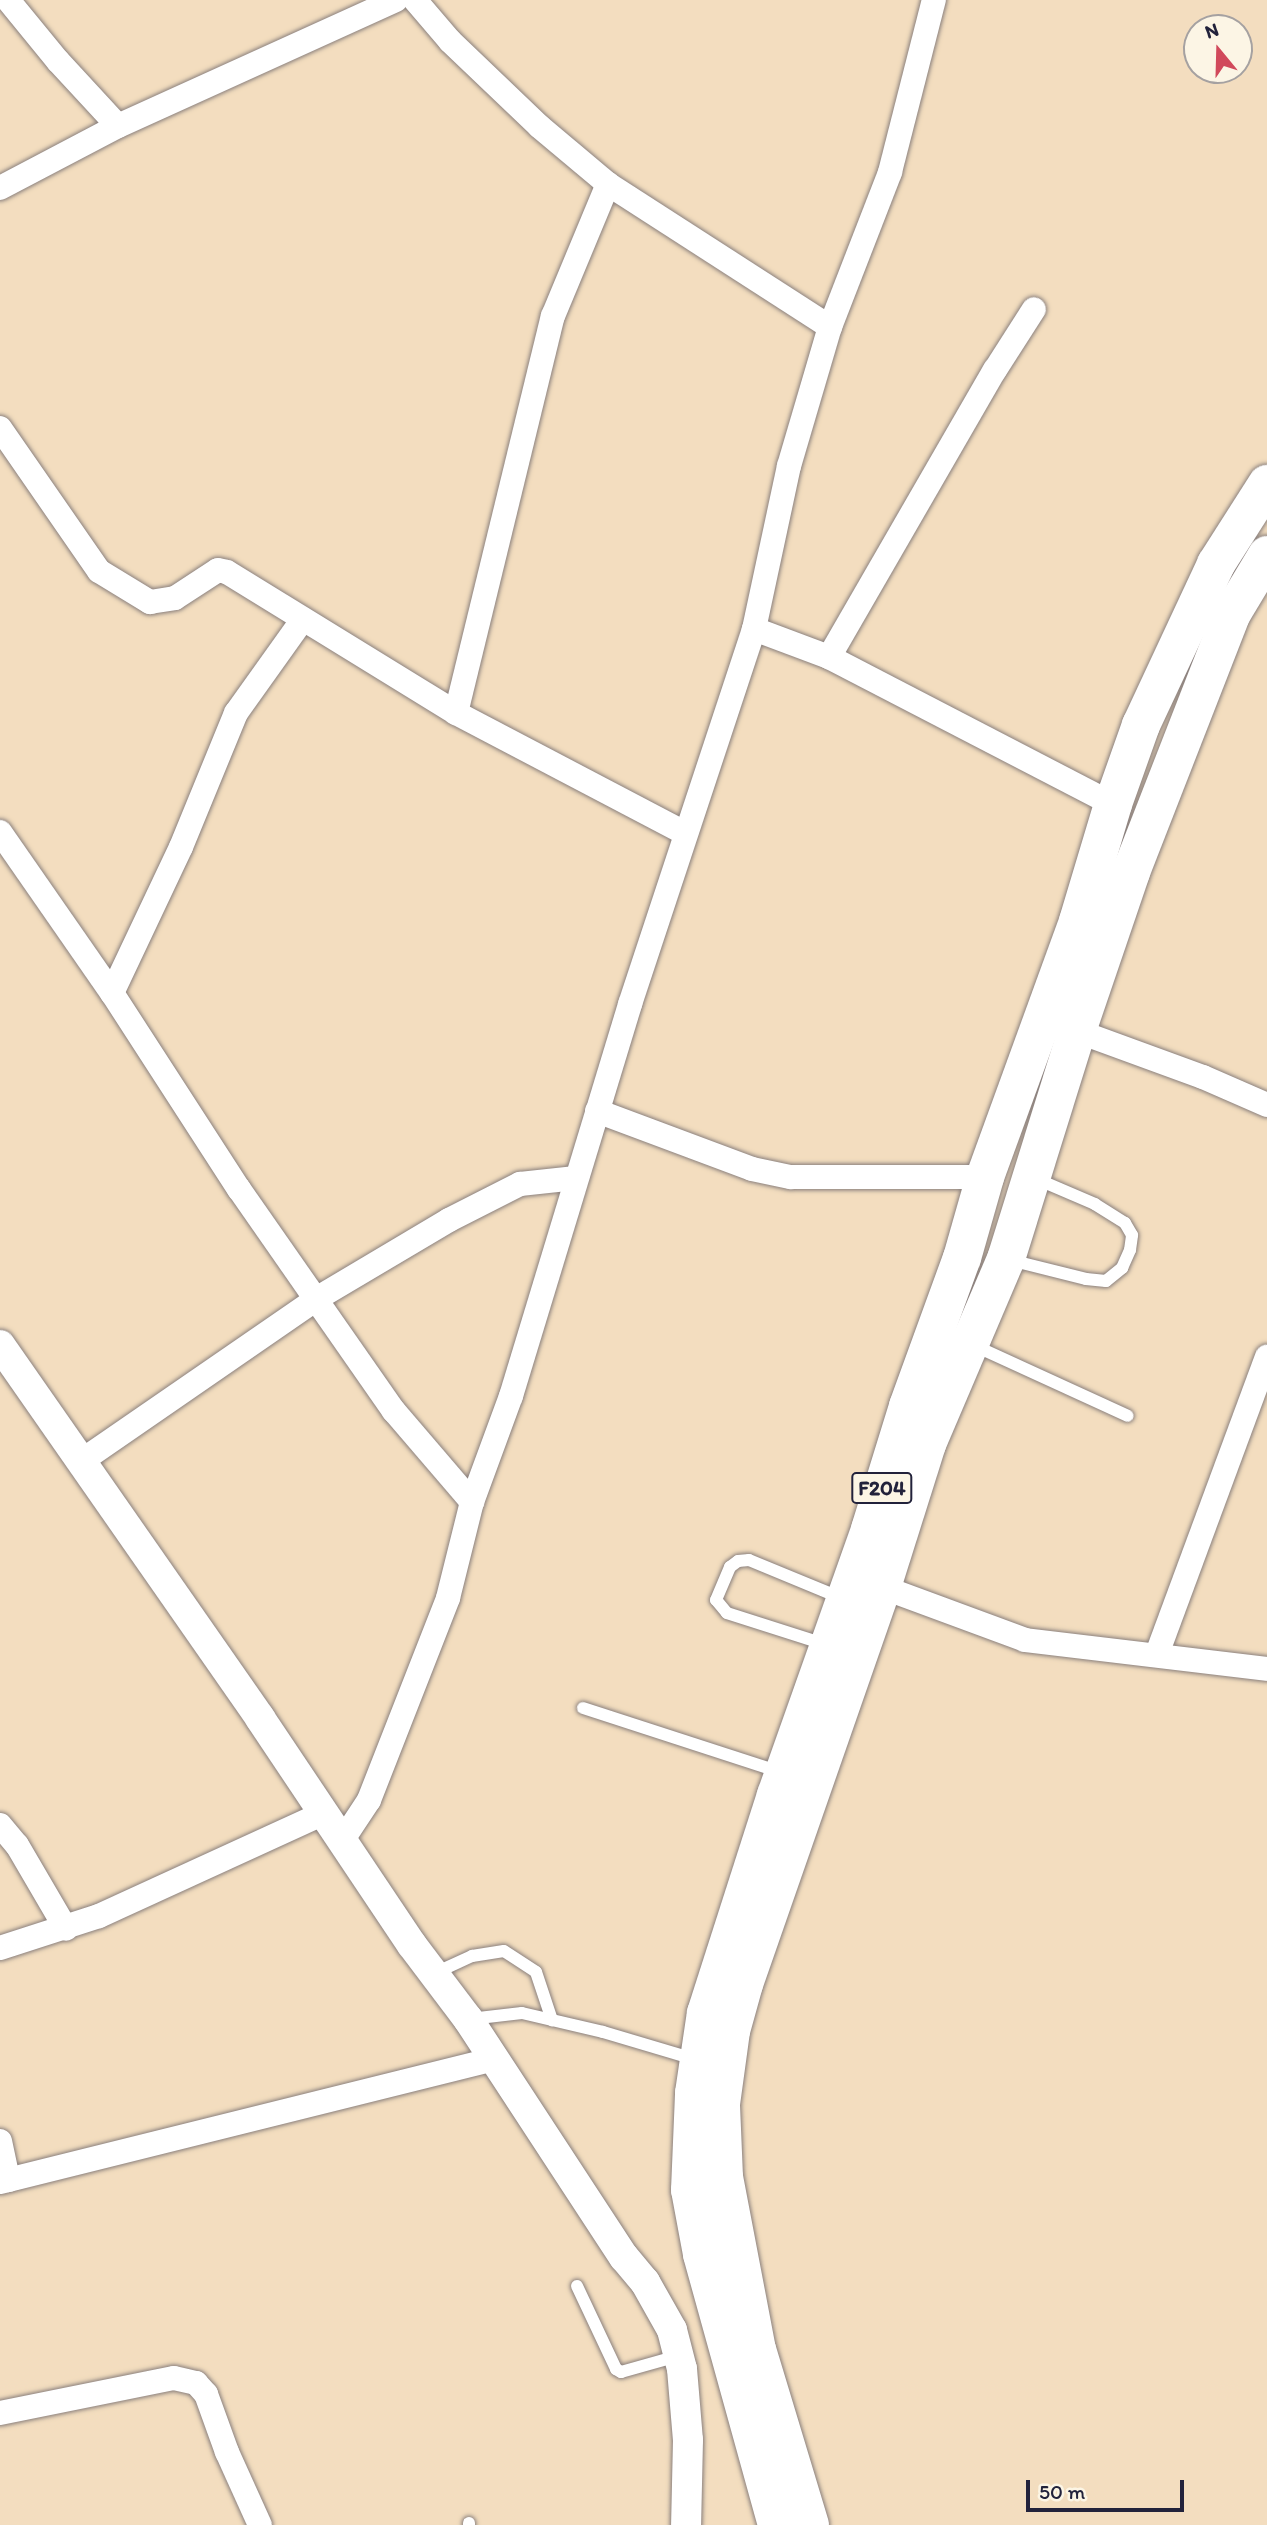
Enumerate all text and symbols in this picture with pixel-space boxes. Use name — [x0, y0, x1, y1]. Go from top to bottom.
north arrow — [1183, 14, 1253, 84]
text: N — [1202, 18, 1221, 44]
road number: F204 — [850, 1470, 914, 1506]
scale bar — [1029, 2466, 1186, 2510]
text: 50 m — [1039, 2479, 1085, 2504]

